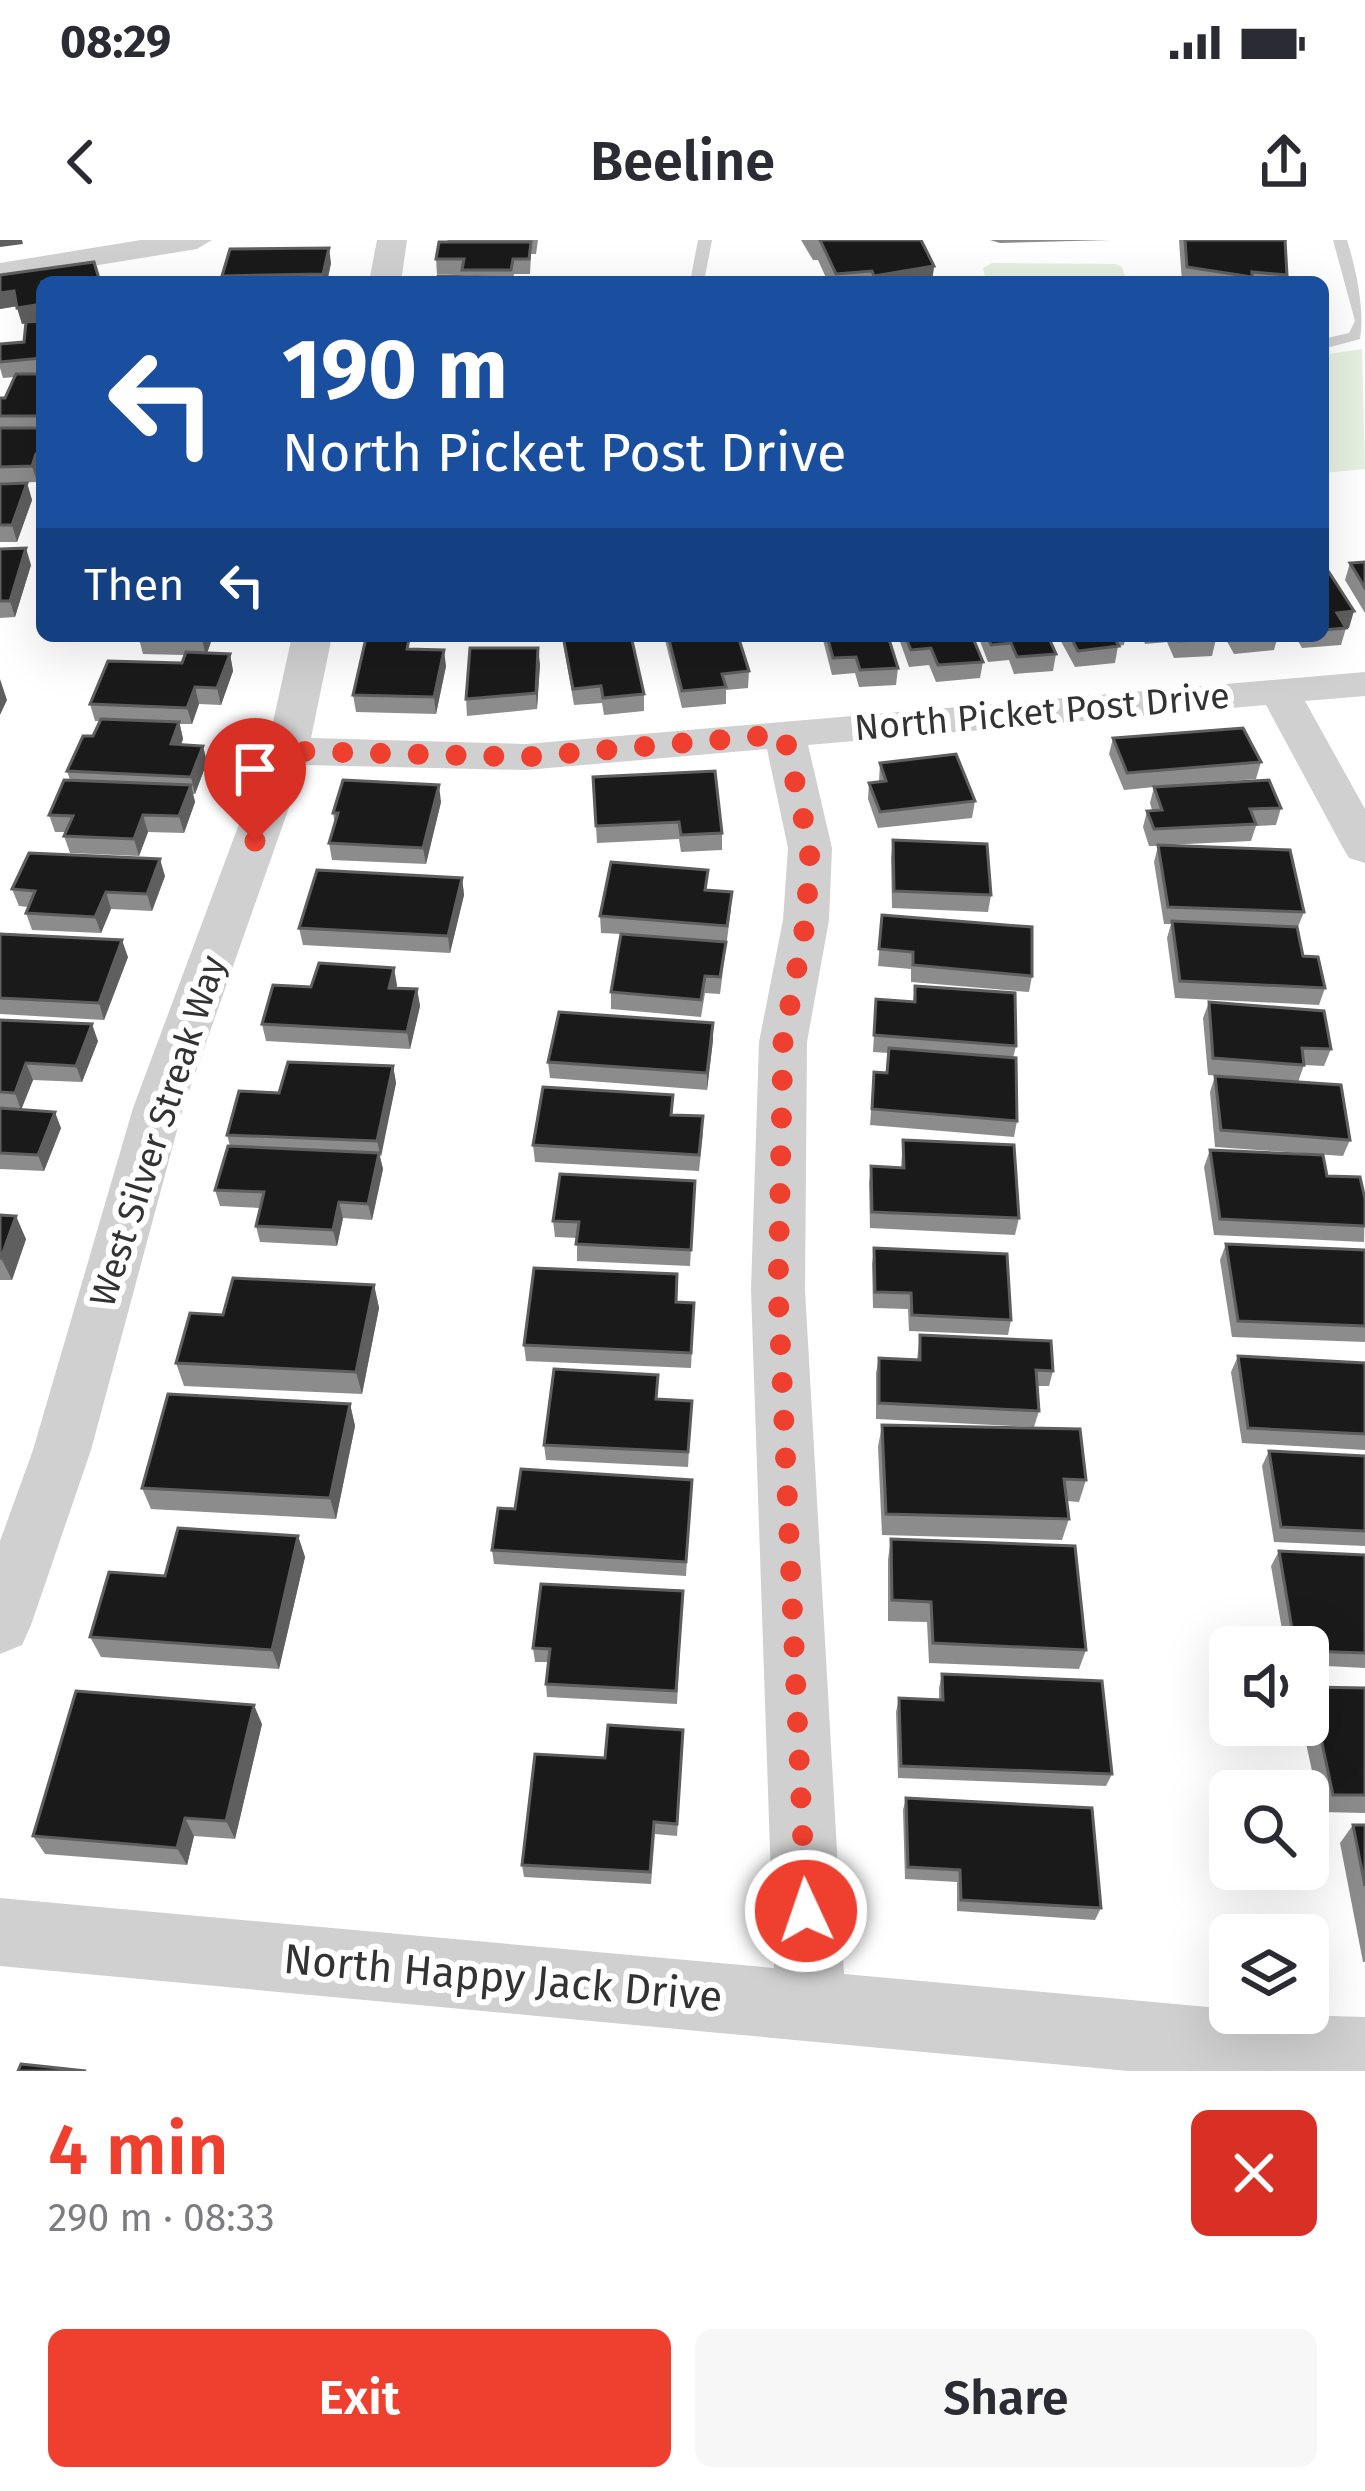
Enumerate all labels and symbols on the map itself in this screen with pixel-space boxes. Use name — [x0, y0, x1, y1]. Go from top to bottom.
street label: North Picket Post Drive — [853, 674, 1231, 750]
pin — [204, 718, 306, 841]
street label: West Silver Streak Way — [80, 950, 236, 1312]
position arrow — [743, 1848, 869, 1974]
street label: North Happy Jack Drive — [282, 1934, 724, 2022]

